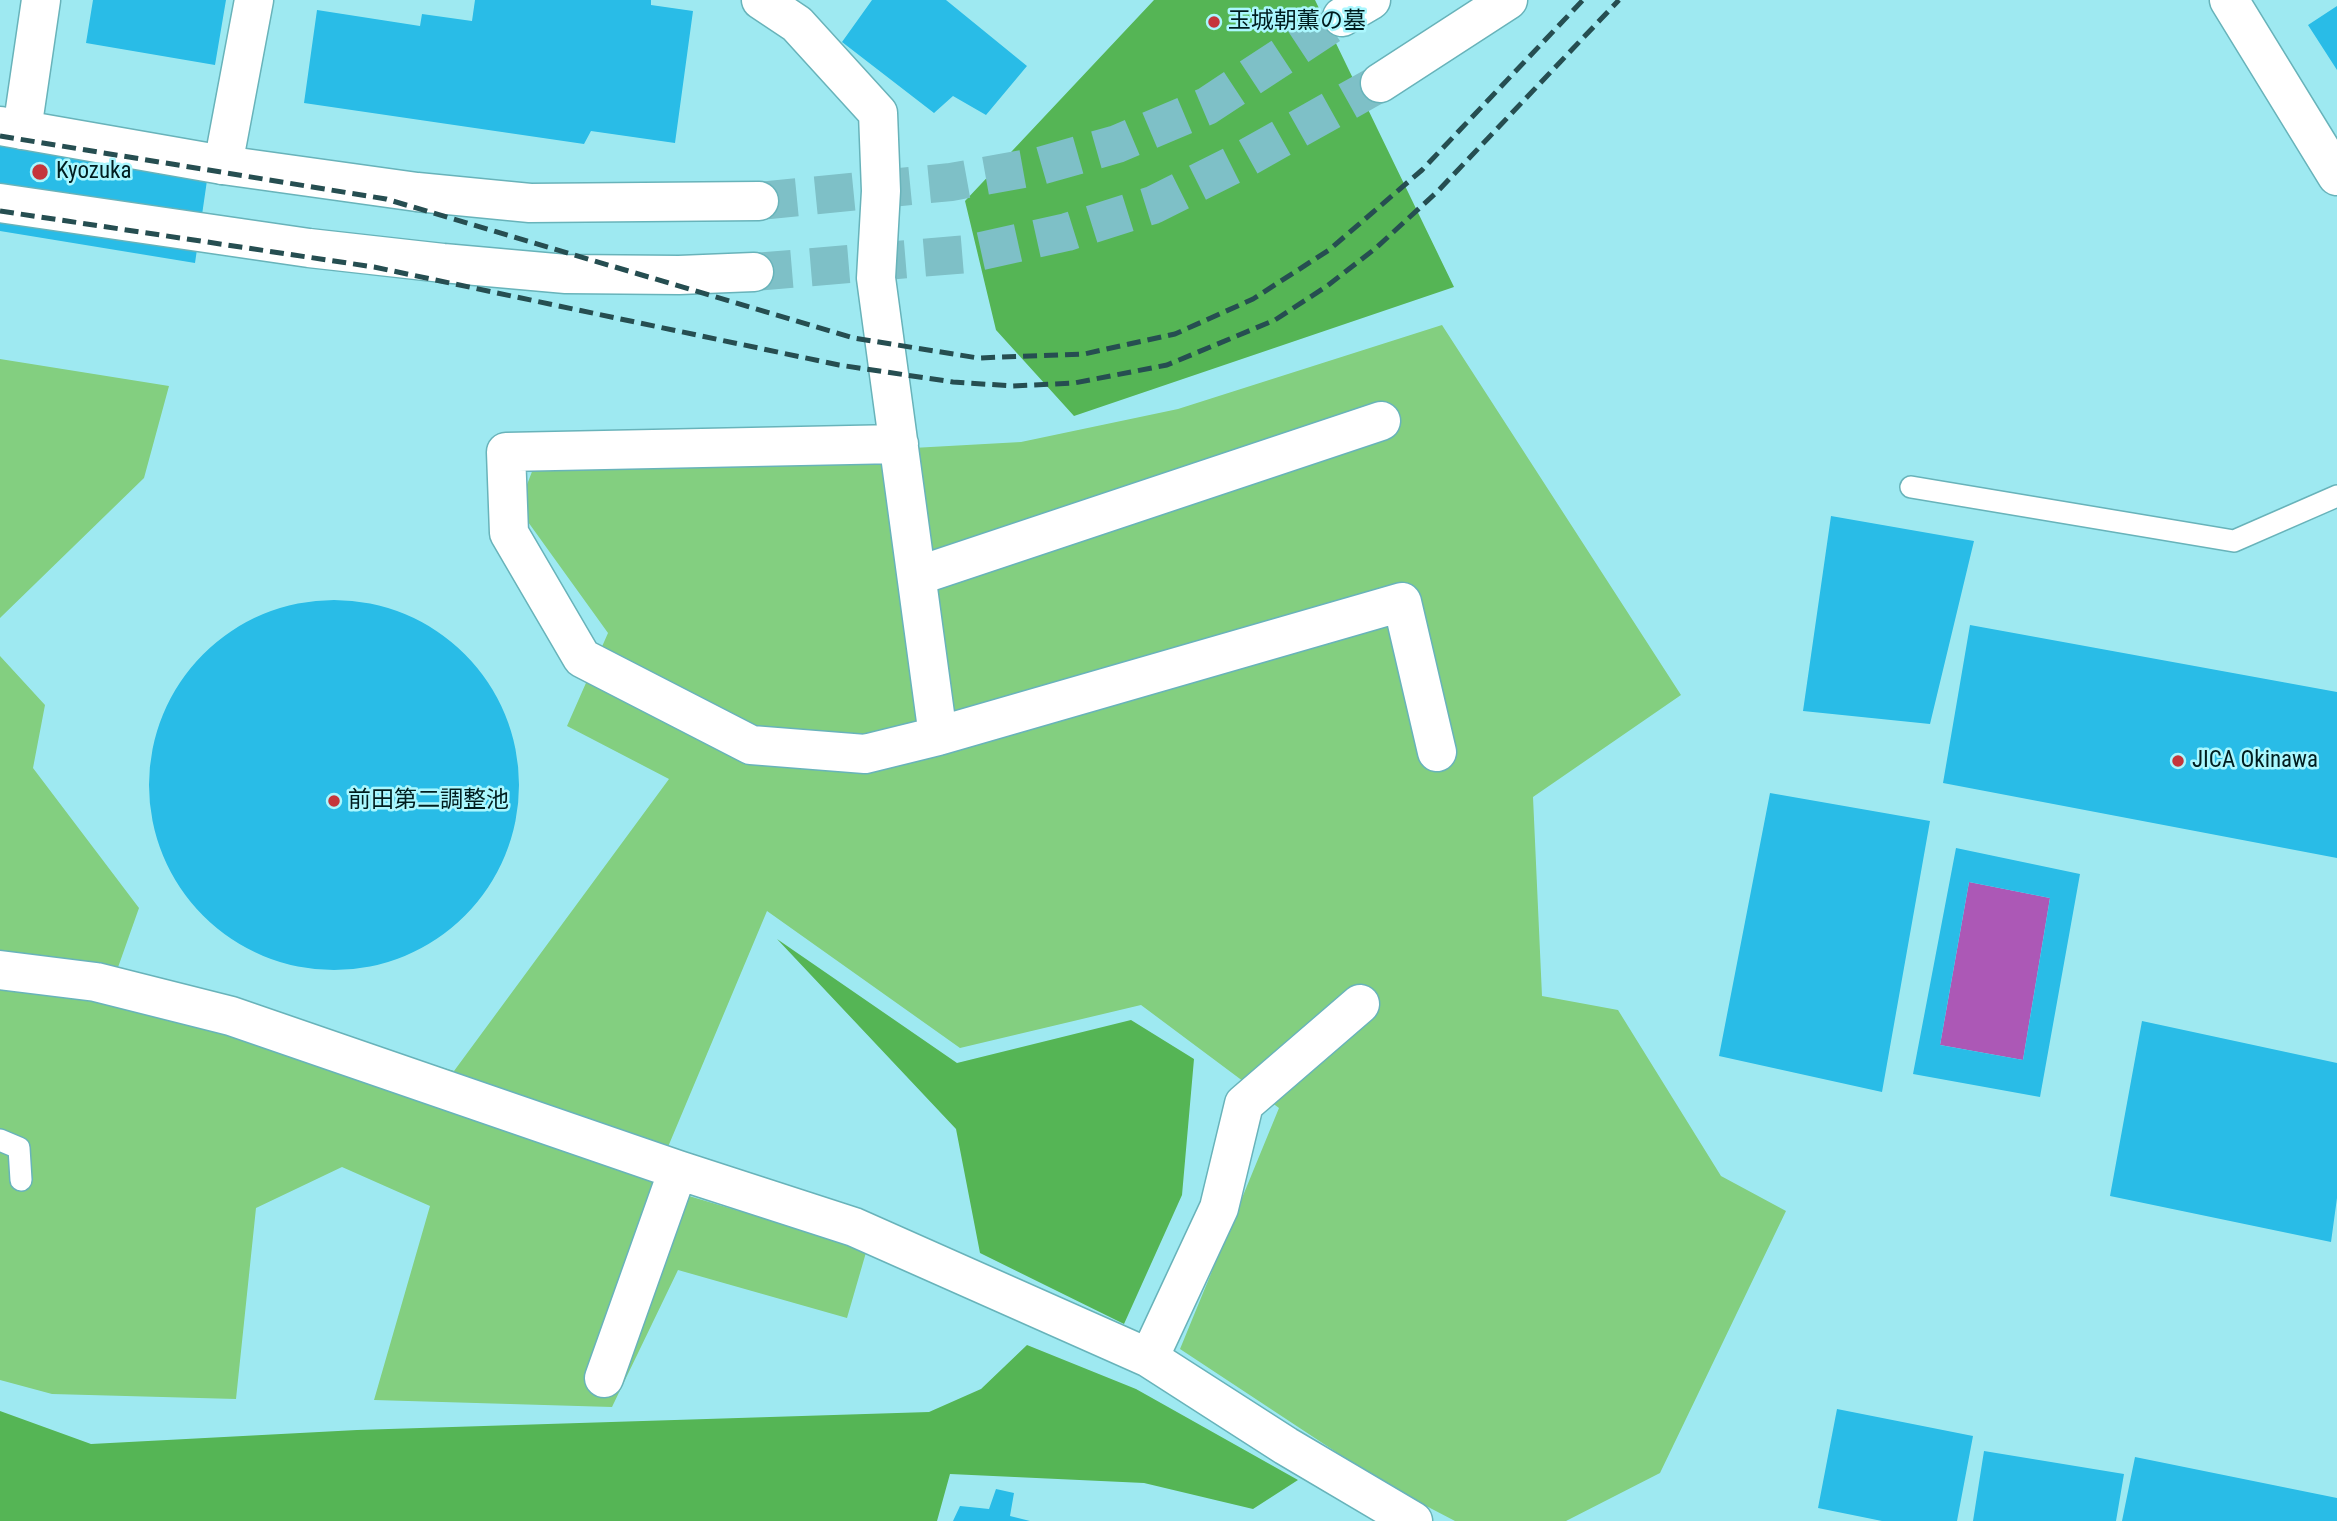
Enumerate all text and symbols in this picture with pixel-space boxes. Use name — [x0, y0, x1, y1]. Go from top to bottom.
place label: 玉城朝薫の墓 — [1228, 8, 1366, 36]
marker: 玉城朝薫の墓 — [1206, 14, 1222, 30]
place label: Kyozuka — [56, 158, 131, 186]
marker: Kyozuka — [30, 162, 50, 182]
place label: JICA Okinawa — [2192, 747, 2318, 775]
marker: JICA Okinawa — [2170, 753, 2186, 769]
place label: 前田第二調整池 — [348, 787, 509, 815]
marker: 前田第二調整池 — [326, 793, 342, 809]

